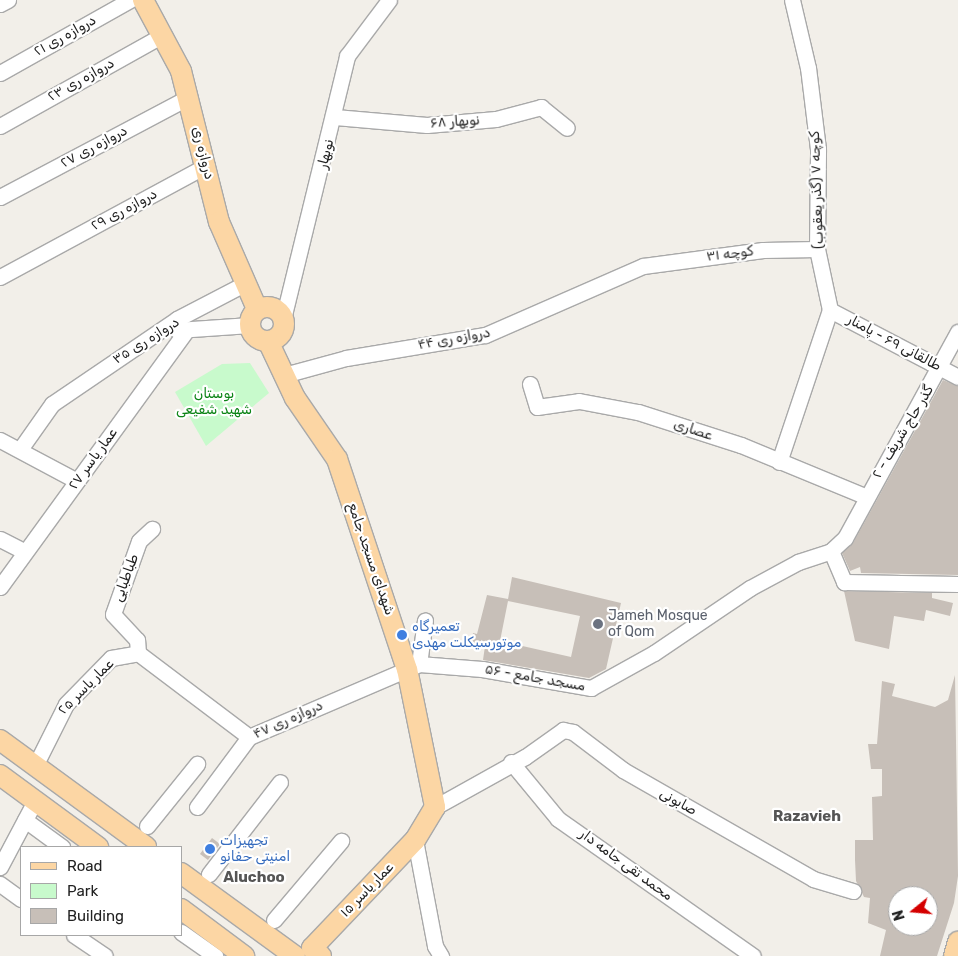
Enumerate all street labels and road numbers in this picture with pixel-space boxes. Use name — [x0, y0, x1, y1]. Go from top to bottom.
street label: دروازه ری ۲۱ — [31, 12, 99, 60]
street label: دروازه ری ۲۳ — [45, 55, 117, 105]
street label: نوبهار ۶۸ — [430, 112, 480, 132]
street label: دروازه ری ۲۷ — [58, 122, 130, 172]
street label: دروازه ری — [188, 125, 218, 181]
street label: کوچه ۷ (گذر یعقوب) — [807, 131, 827, 249]
street label: نوبهار — [314, 137, 338, 171]
street label: دروازه ری ۲۹ — [88, 186, 160, 234]
street label: کوچه ۳۱ — [705, 243, 755, 265]
street label: طالقانی ۶۹ - پامنار — [844, 311, 944, 375]
street label: دروازه ری ۳۵ — [110, 314, 182, 368]
street label: دروازه ری ۴۴ — [417, 324, 491, 354]
street label: ۲ - گذر حاج شریف — [869, 382, 937, 482]
street label: عصاری — [671, 416, 715, 444]
street label: عمار یاسر ۲۷ — [65, 425, 121, 493]
street label: شهدای مسجد جامع — [344, 501, 398, 617]
street label: طباطبایی — [110, 552, 142, 604]
street label: عمار یاسر ۲۵ — [55, 656, 117, 718]
street label: ۵۶ - مسجد جامع — [483, 661, 587, 695]
street label: دروازه ری ۴۷ — [251, 697, 325, 743]
street label: صابونی — [656, 785, 700, 819]
street label: محمد تقی جامه دار — [576, 826, 676, 904]
street label: عمار یاسر ۱۵ — [337, 859, 397, 921]

